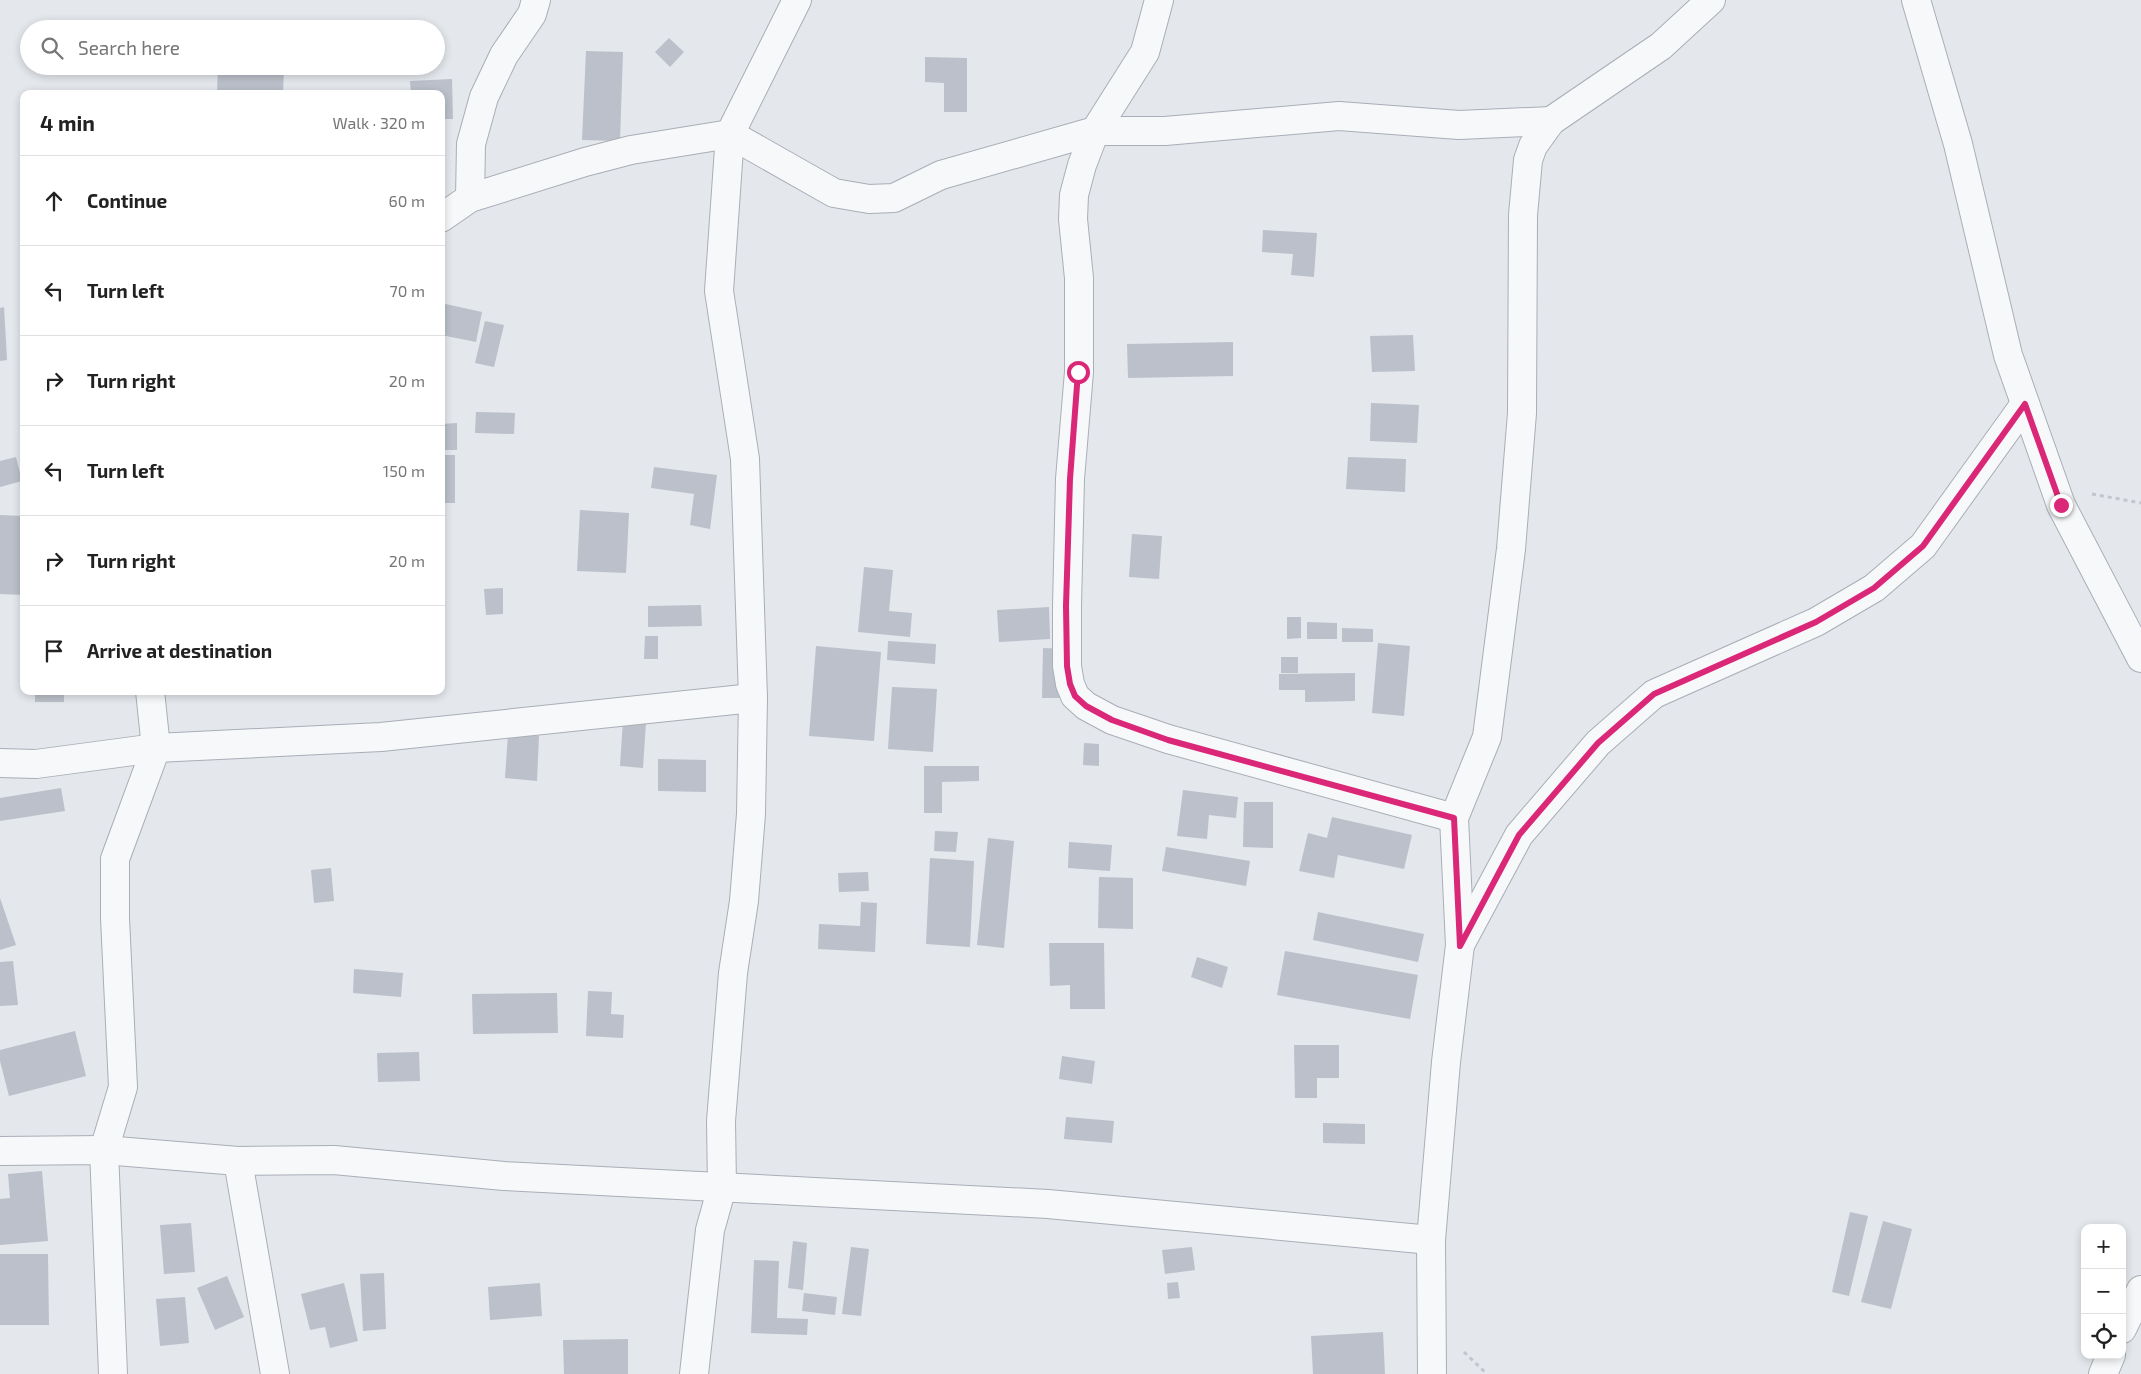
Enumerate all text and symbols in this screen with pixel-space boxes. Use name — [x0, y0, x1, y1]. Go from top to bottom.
search box — [20, 20, 445, 75]
icon: search — [38, 34, 66, 62]
text: Search here — [78, 36, 180, 59]
text: 4 min — [40, 110, 95, 135]
text: Walk · 320 m — [332, 113, 425, 132]
icon: ahead — [40, 187, 68, 215]
text: Continue — [87, 189, 167, 212]
text: 60 m — [389, 191, 425, 210]
icon: left — [40, 277, 68, 305]
text: Turn left — [87, 279, 164, 302]
text: 70 m — [390, 281, 425, 300]
route start — [1067, 361, 1090, 384]
icon: right — [40, 367, 68, 395]
text: Turn right — [87, 369, 175, 392]
text: 20 m — [389, 371, 425, 390]
icon: left — [40, 457, 68, 485]
text: Turn left — [87, 459, 164, 482]
text: 150 m — [383, 461, 425, 480]
route end — [2050, 494, 2073, 517]
icon: right — [40, 547, 68, 575]
text: Turn right — [87, 549, 175, 572]
text: 20 m — [389, 551, 425, 570]
icon: arrive — [40, 637, 68, 665]
text: Arrive at destination — [87, 639, 272, 662]
map controls — [2081, 1224, 2126, 1359]
button: + — [2081, 1224, 2126, 1269]
button: − — [2081, 1269, 2126, 1314]
button: locate — [2081, 1314, 2126, 1359]

